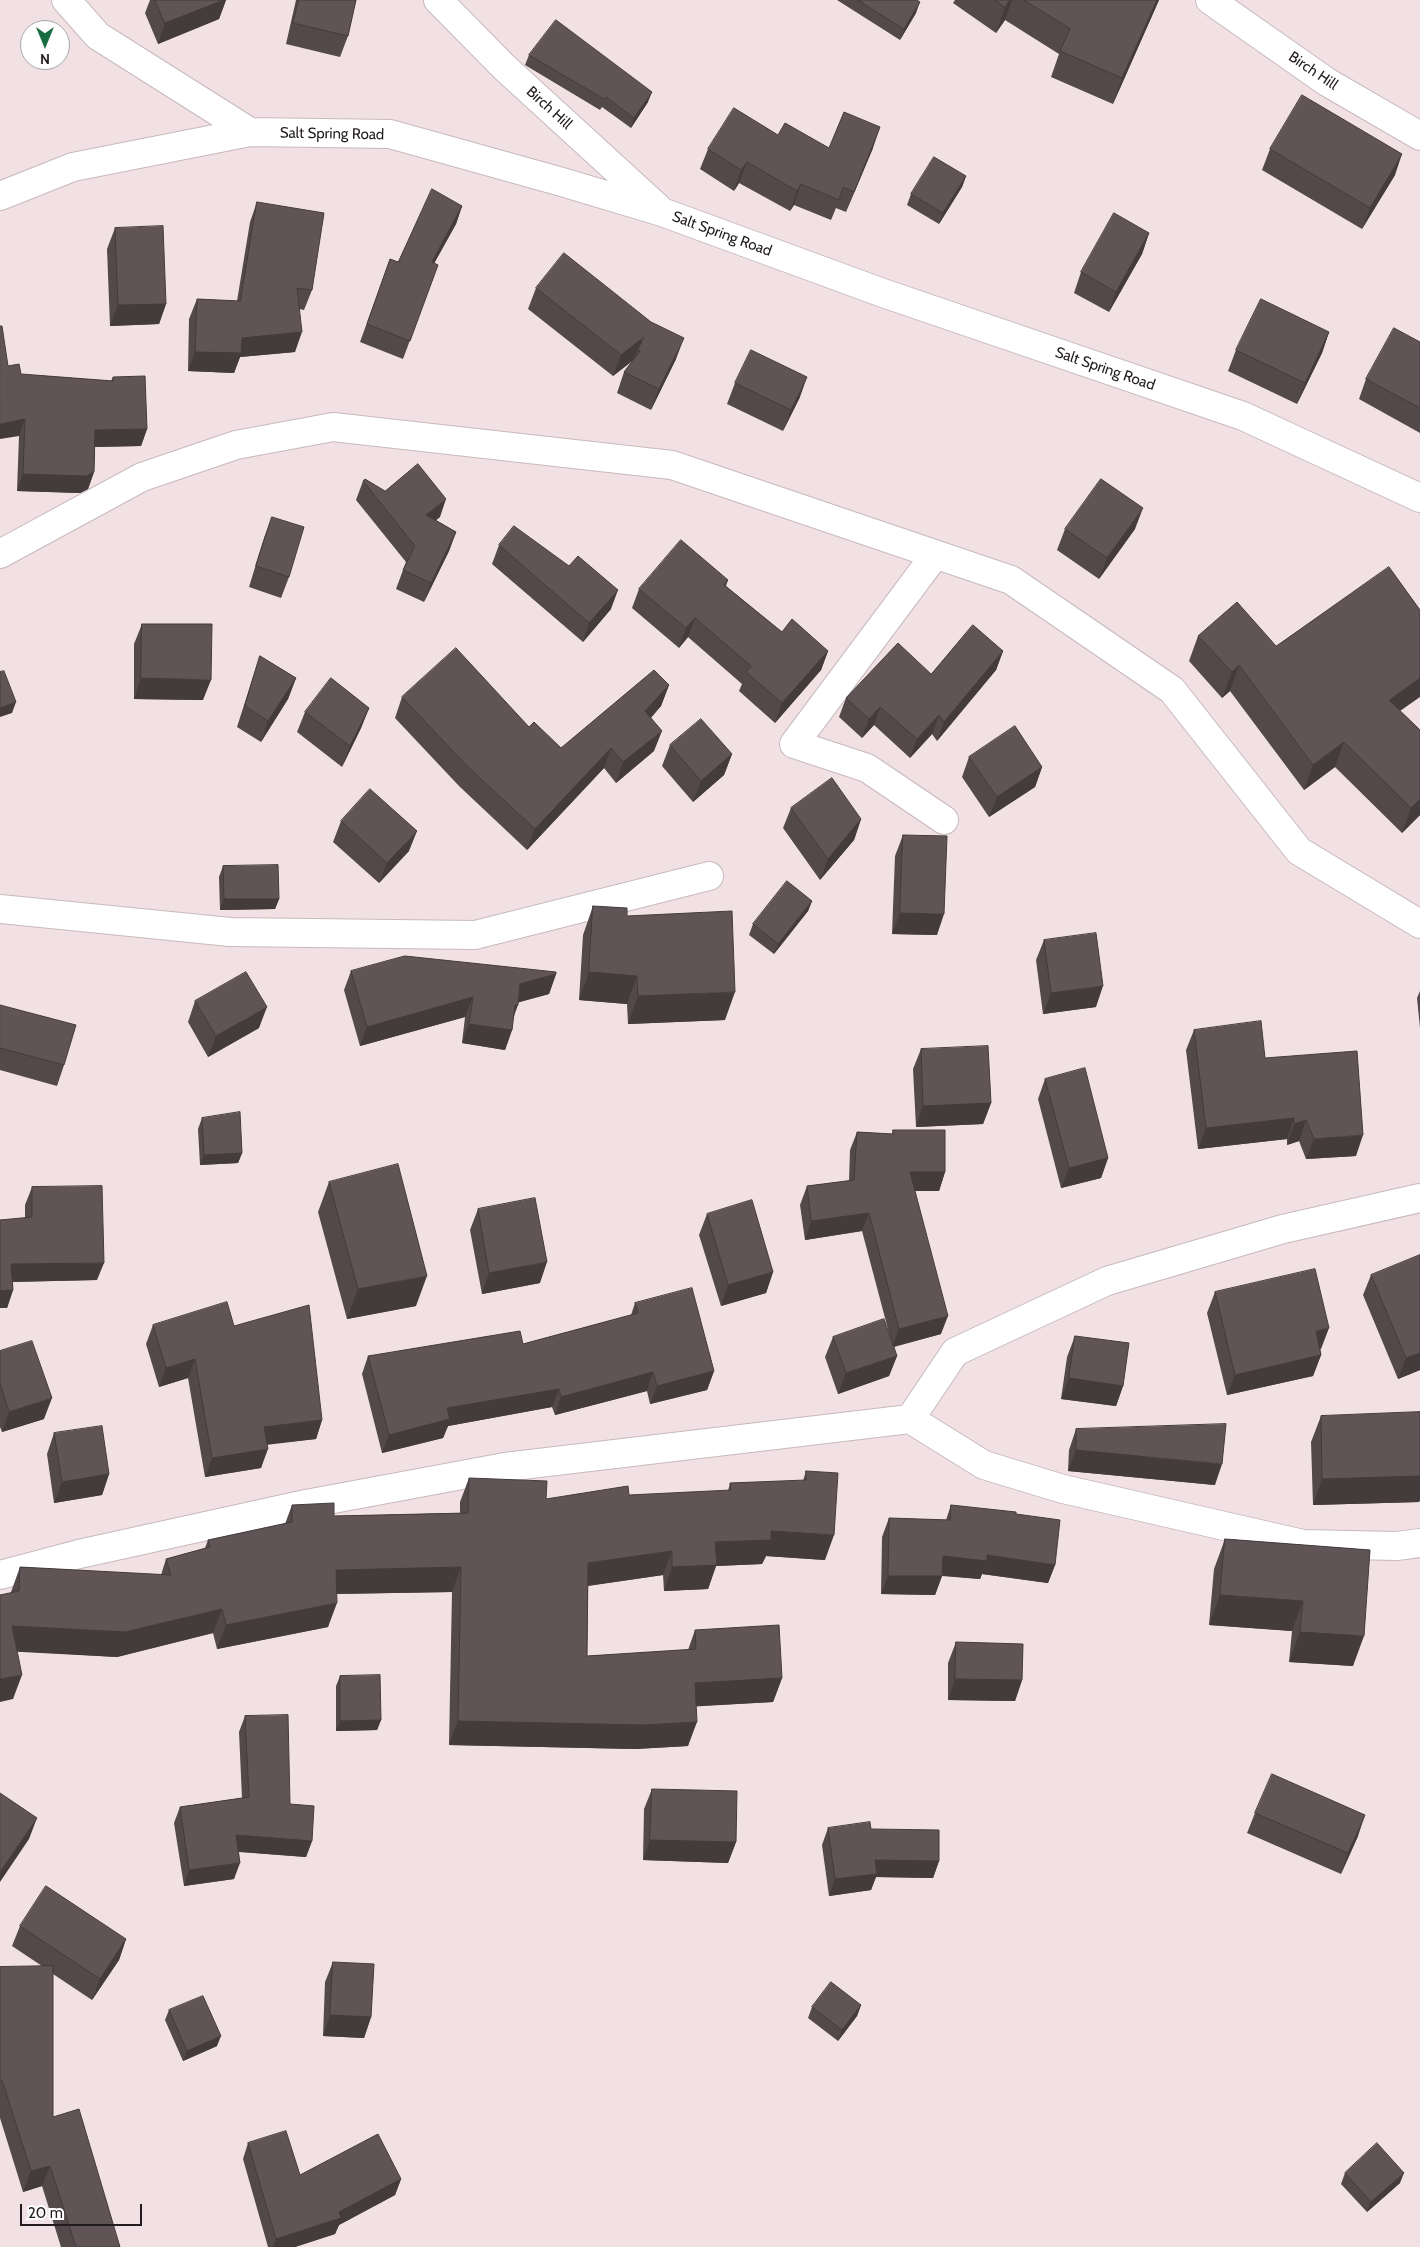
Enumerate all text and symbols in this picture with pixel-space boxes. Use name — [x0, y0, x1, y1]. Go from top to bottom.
north arrow — [20, 20, 70, 70]
street label: Birch Hill — [1285, 48, 1341, 94]
text: N — [40, 50, 50, 68]
street label: Birch Hill — [522, 83, 576, 133]
street label: Salt Spring Road — [280, 124, 384, 144]
street label: Salt Spring Road — [670, 208, 774, 260]
street label: Salt Spring Road — [1053, 343, 1157, 395]
scale bar — [22, 2194, 145, 2226]
text: 20 m — [28, 2204, 63, 2222]

